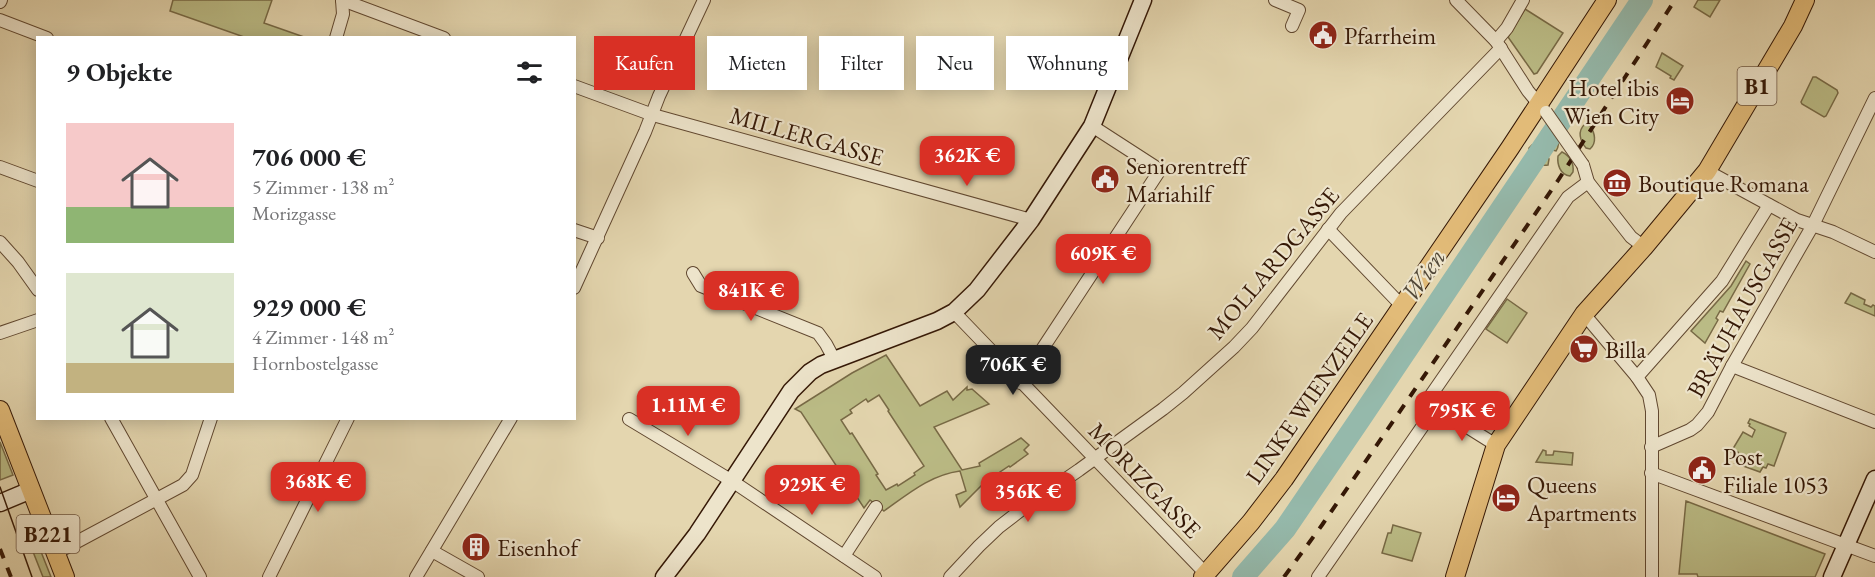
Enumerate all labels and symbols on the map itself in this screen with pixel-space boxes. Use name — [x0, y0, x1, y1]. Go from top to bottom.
public building icon: Pfarrheim — [1307, 19, 1339, 51]
place label: Pfarrheim — [1344, 20, 1436, 51]
road number: B1 — [1738, 67, 1776, 105]
place label: Hotel ibis Wien City — [1564, 72, 1659, 131]
hotel icon: Hotel ibis Wien City — [1664, 85, 1696, 117]
street label: MILLERGASSE — [727, 99, 887, 173]
pin: 362K € — [918, 136, 1016, 187]
place label: Seniorentreff Mariahilf — [1126, 150, 1251, 209]
public building icon: Seniorentreff Mariahilf — [1089, 163, 1121, 195]
museum icon: Boutique Romana — [1601, 167, 1633, 199]
place label: Boutique Romana — [1638, 168, 1809, 199]
street label: MOLLARDGASSE — [1200, 180, 1346, 346]
street label: BRÄUHAUSGASSE — [1680, 211, 1804, 403]
pin: 609K € — [1054, 234, 1152, 285]
water label: Wien — [1393, 242, 1453, 308]
pin: 841K € — [702, 271, 800, 322]
street label: LINKE WIENZEILE — [1238, 306, 1380, 490]
supermarket icon: Billa — [1568, 333, 1600, 365]
place label: Billa — [1605, 334, 1646, 365]
pin: 706K € — [964, 345, 1062, 396]
pin: 1.11M € — [633, 386, 743, 437]
pin: 795K € — [1413, 391, 1511, 442]
street label: MORIZGASSE — [1082, 415, 1208, 545]
place label: Post Filiale 1053 — [1723, 441, 1828, 500]
public building icon: Post Filiale 1053 — [1686, 454, 1718, 486]
pin: 368K € — [269, 462, 367, 513]
pin: 929K € — [763, 465, 861, 516]
place label: Queens Apartments — [1526, 469, 1637, 528]
pin: 356K € — [979, 472, 1077, 523]
hotel icon: Queens Apartments — [1490, 482, 1522, 514]
road number: B221 — [16, 515, 80, 553]
building icon: Eisenhof — [460, 531, 492, 563]
place label: Eisenhof — [497, 532, 581, 563]

